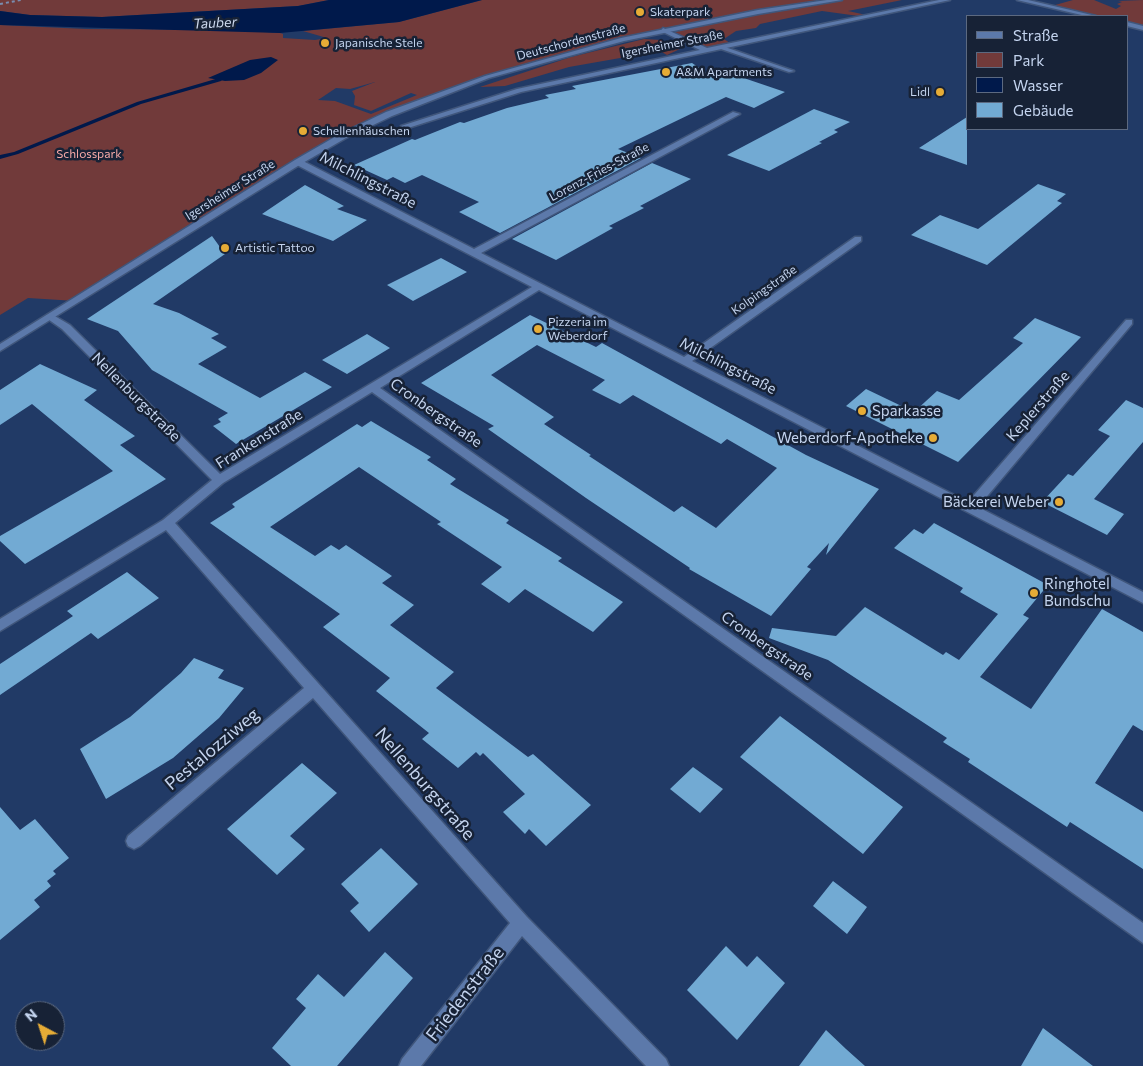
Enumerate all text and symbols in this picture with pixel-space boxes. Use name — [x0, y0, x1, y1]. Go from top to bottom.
place label: Skaterpark — [650, 5, 710, 19]
marker: Skaterpark — [634, 6, 646, 18]
water label: Tauber — [193, 13, 237, 33]
legend — [966, 15, 1128, 130]
street label: Deutschordenstraße — [515, 21, 627, 63]
text: Straße — [1013, 26, 1059, 44]
street label: Igersheimer Straße — [620, 27, 724, 61]
place label: Japanische Stele — [335, 36, 422, 50]
marker: Japanische Stele — [319, 37, 331, 49]
text: Park — [1013, 51, 1044, 69]
place label: A&M Apartments — [676, 65, 772, 79]
marker: A&M Apartments — [660, 66, 672, 78]
text: Wasser — [1013, 76, 1063, 94]
place label: Lidl — [910, 85, 930, 99]
marker: Lidl — [934, 86, 946, 98]
text: Gebäude — [1013, 101, 1074, 119]
place label: Schellenhäuschen — [313, 124, 410, 138]
marker: Schellenhäuschen — [297, 125, 309, 137]
street label: Lorenz-Fries-Straße — [547, 140, 651, 204]
park label: Schlosspark — [56, 147, 122, 161]
street label: Milchlingstraße — [317, 148, 419, 212]
street label: Igersheimer Straße — [183, 157, 277, 223]
place label: Artistic Tattoo — [235, 241, 315, 255]
marker: Artistic Tattoo — [219, 242, 231, 254]
street label: Kolpingstraße — [729, 262, 799, 318]
place label: Pizzeria im Weberdorf — [548, 315, 607, 343]
marker: Pizzeria im Weberdorf — [532, 323, 544, 335]
street label: Milchlingstraße — [677, 334, 779, 398]
street label: Nellenburgstraße — [88, 349, 184, 445]
street label: Keplerstraße — [1003, 367, 1073, 445]
street label: Cronbergstraße — [387, 375, 485, 451]
place label: Sparkasse — [872, 402, 941, 420]
street label: Frankenstraße — [212, 405, 306, 473]
marker: Sparkasse — [856, 405, 868, 417]
place label: Weberdorf-Apotheke — [777, 429, 923, 447]
marker: Weberdorf-Apotheke — [927, 432, 939, 444]
place label: Bäckerei Weber — [943, 493, 1049, 511]
marker: Bäckerei Weber — [1053, 496, 1065, 508]
place label: Ringhotel Bundschu — [1044, 575, 1111, 610]
marker: Ringhotel Bundschu — [1028, 587, 1040, 599]
street label: Cronbergstraße — [718, 608, 816, 684]
street label: Pestalozziweg — [160, 703, 264, 795]
street label: Nellenburgstraße — [370, 723, 480, 845]
street label: Friedenstraße — [421, 942, 509, 1046]
north arrow — [15, 1001, 65, 1051]
text: N — [21, 1005, 40, 1025]

